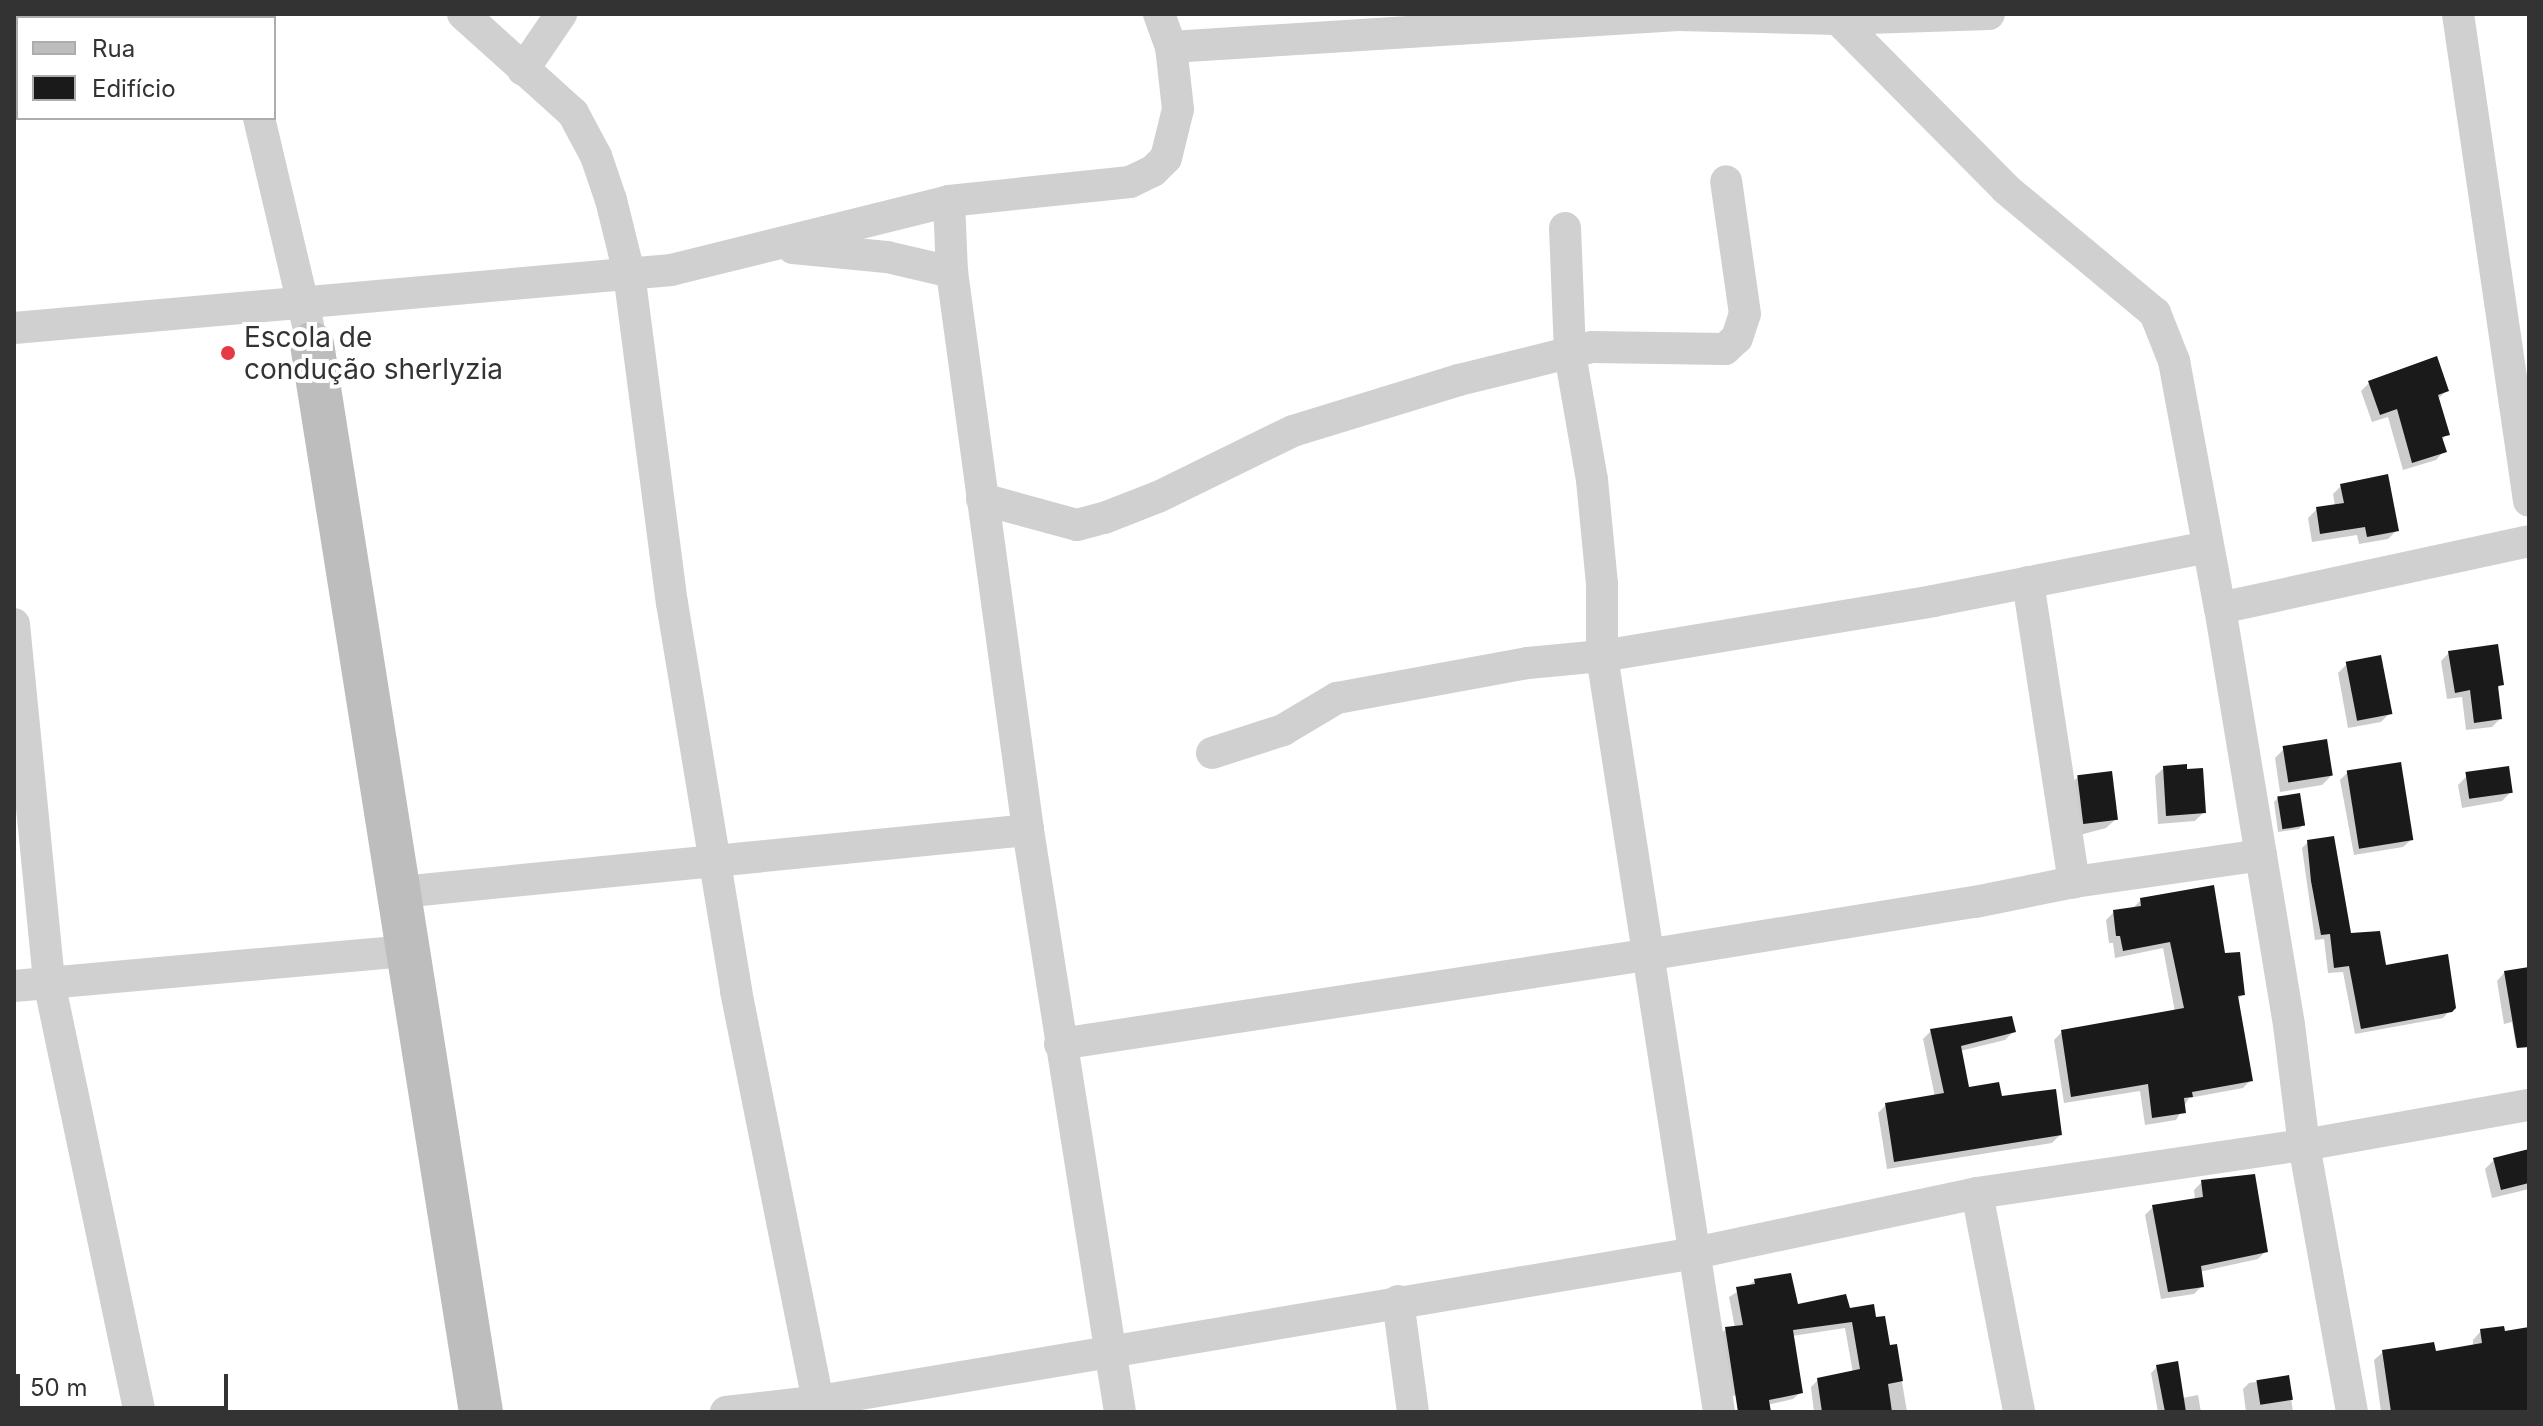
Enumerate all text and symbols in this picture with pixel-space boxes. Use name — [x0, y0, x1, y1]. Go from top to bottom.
legend — [16, 16, 276, 120]
text: Rua — [92, 34, 135, 63]
text: Edifício — [92, 74, 176, 103]
place label: Escola de condução sherlyzia — [244, 320, 503, 386]
marker: Escola de condução sherlyzia — [219, 344, 237, 362]
scale bar — [20, 1358, 232, 1408]
text: 50 m — [30, 1373, 88, 1402]

